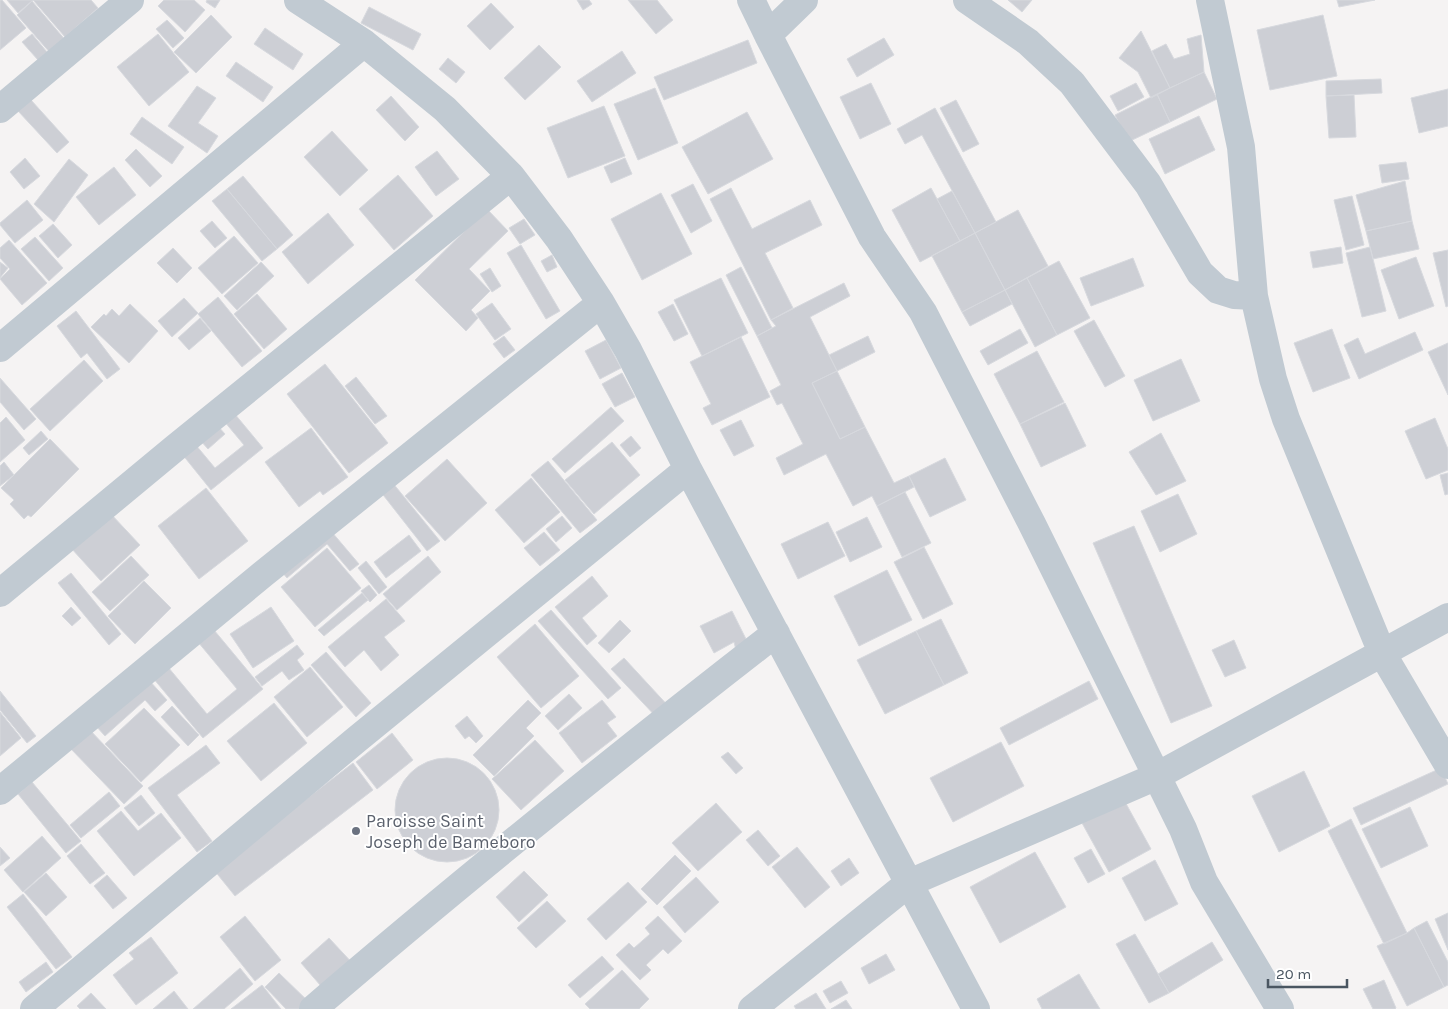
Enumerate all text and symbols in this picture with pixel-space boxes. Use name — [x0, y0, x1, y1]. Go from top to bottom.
place label: Paroisse Saint Joseph de Bameboro — [366, 810, 536, 853]
marker: Paroisse Saint Joseph de Bameboro — [350, 825, 362, 837]
scale bar — [1268, 956, 1347, 988]
text: 20 m — [1276, 965, 1311, 983]

